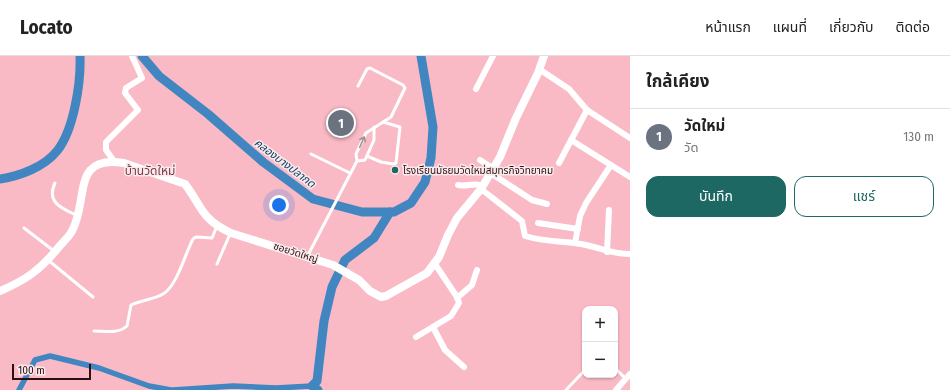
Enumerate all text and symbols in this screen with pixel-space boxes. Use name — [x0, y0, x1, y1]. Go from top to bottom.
text: Locato — [20, 16, 73, 39]
text: หน้าแรก — [705, 19, 751, 36]
text: แผนที่ — [773, 19, 807, 36]
text: เกี่ยวกับ — [829, 19, 874, 36]
text: ติดต่อ — [896, 19, 930, 36]
text: ใกล้เคียง — [646, 71, 709, 92]
pin: 1 — [328, 108, 354, 138]
text: วัดใหม่ — [684, 117, 725, 135]
text: 1 — [656, 129, 662, 144]
text: 130 m — [903, 129, 934, 144]
water label: คลองบางปลากด — [252, 136, 319, 191]
one-way arrow — [358, 136, 366, 148]
text: วัด — [684, 140, 698, 155]
district label: บ้านวัดใหม่ — [125, 164, 175, 178]
place label: โรงเรียนมัธยมวัดใหม่สมุทรกิจวิทยาคม — [403, 164, 553, 177]
marker: โรงเรียนมัธยมวัดใหม่สมุทรกิจวิทยาคม — [390, 165, 400, 175]
button: บันทึก — [646, 176, 786, 217]
button: แชร์ — [794, 176, 934, 217]
your location — [269, 195, 289, 215]
street label: ซอยวัดใหญ่ — [272, 239, 320, 266]
map controls — [582, 306, 618, 378]
button: + — [582, 306, 618, 342]
button: − — [582, 342, 618, 378]
scale bar — [12, 362, 91, 381]
text: 100 m — [18, 364, 45, 377]

